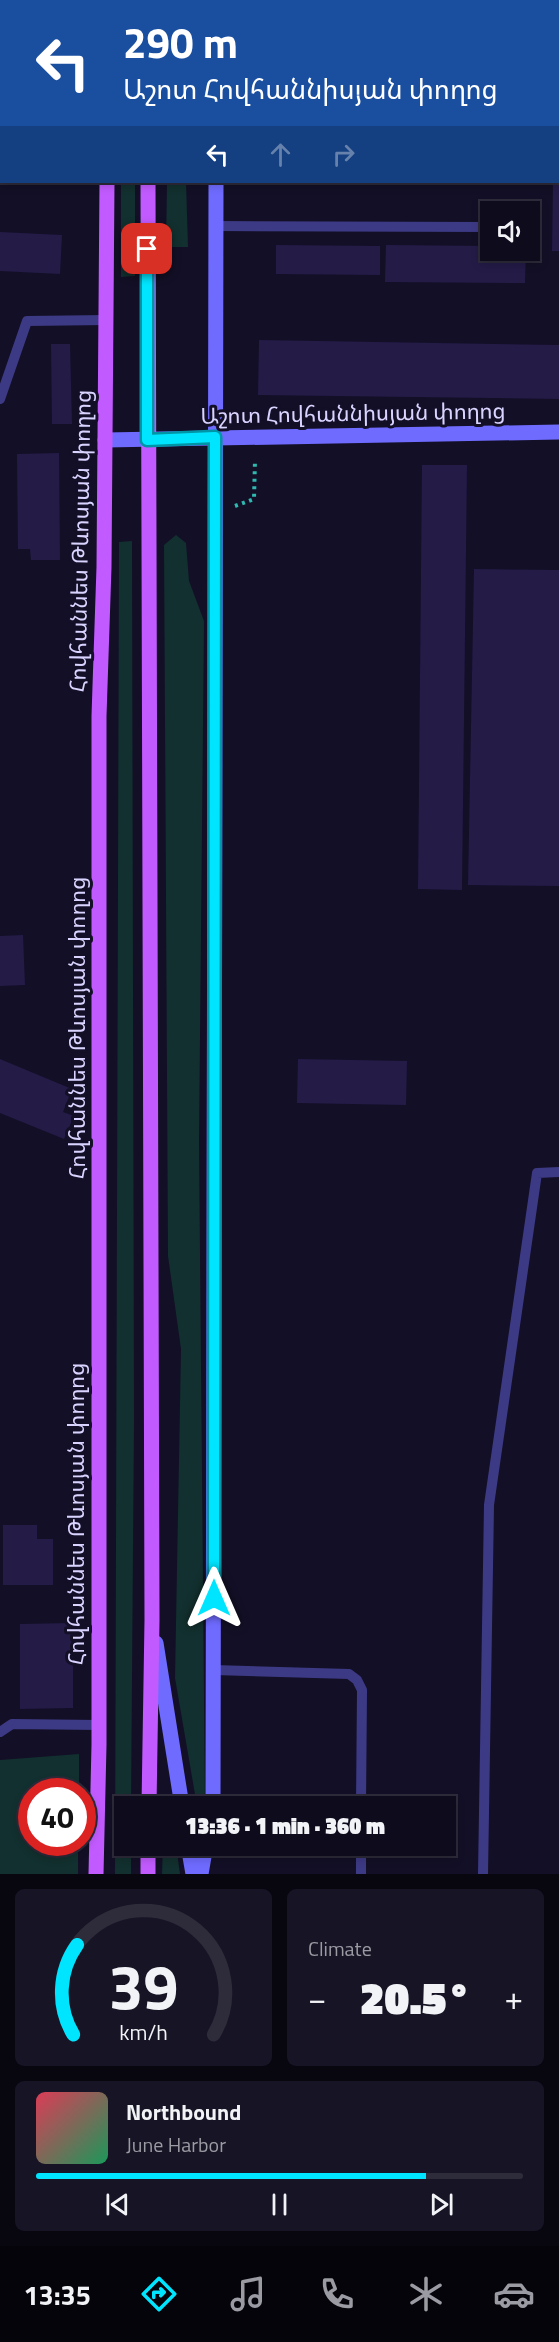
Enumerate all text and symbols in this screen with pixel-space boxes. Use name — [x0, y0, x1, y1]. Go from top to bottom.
text: 290 m — [123, 10, 238, 74]
icon: left — [24, 24, 102, 102]
text: Աշոտ Հովհաննիսյան փողոց — [123, 68, 498, 109]
icon: left — [201, 138, 234, 171]
icon: ahead — [264, 138, 297, 171]
icon: right — [327, 138, 360, 171]
map controls — [480, 201, 540, 261]
button: sound — [480, 201, 540, 261]
pin — [121, 223, 172, 274]
icon: arrive — [130, 232, 163, 265]
street label: Հովհաննես Թևոսյան փողոց — [60, 389, 100, 693]
street label: Աշոտ Հովհաննիսյան փողոց — [200, 393, 506, 433]
street label: Հովհաննես Թևոսյան փողոց — [60, 877, 94, 1179]
street label: Հովհաննես Թևոսյան փողոց — [59, 1363, 93, 1665]
position arrow — [182, 1566, 246, 1630]
speed limit sign: 40 — [18, 1778, 96, 1856]
text: 13:36 · 1 min · 360 m — [185, 1809, 385, 1843]
text: Climate — [308, 1933, 372, 1964]
text: 39 — [109, 1938, 178, 2033]
text: 20.5° — [360, 1963, 471, 2031]
text: − — [308, 1973, 326, 2023]
text: + — [505, 1973, 523, 2023]
text: km/h — [119, 2016, 168, 2048]
text: Northbound — [126, 2095, 241, 2129]
text: June Harbor — [126, 2129, 226, 2160]
icon: previous — [101, 2188, 134, 2221]
icon: pause — [263, 2188, 296, 2221]
icon: next — [425, 2188, 458, 2221]
icon: directions — [138, 2273, 180, 2315]
icon: music — [227, 2273, 269, 2315]
icon: phone — [316, 2273, 358, 2315]
icon: climate — [405, 2273, 447, 2315]
icon: car — [493, 2273, 535, 2315]
text: 13:35 — [23, 2274, 91, 2315]

